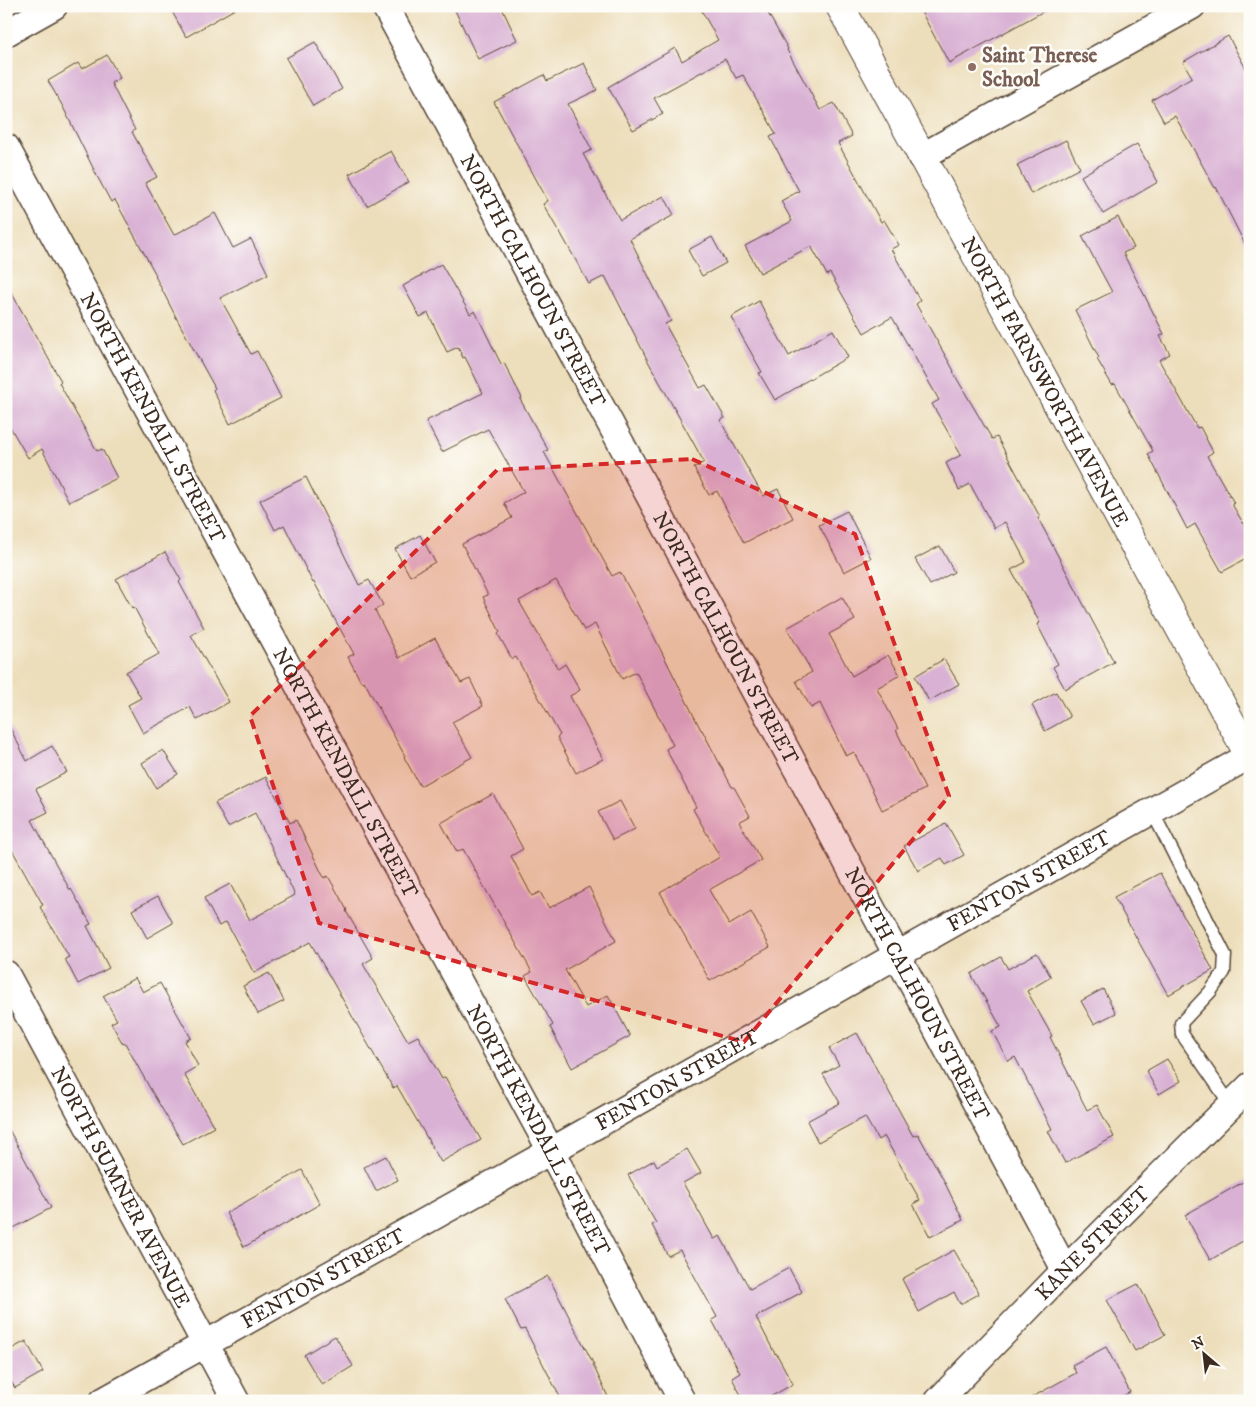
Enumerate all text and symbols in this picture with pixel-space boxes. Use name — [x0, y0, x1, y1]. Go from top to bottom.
place label: Saint Therese School — [982, 43, 1098, 93]
marker: Saint Therese School — [966, 61, 978, 73]
street label: NORTH CALHOUN STREET — [454, 150, 611, 412]
street label: NORTH FARNSWORTH AVENUE — [955, 233, 1134, 532]
street label: NORTH KENDALL STREET — [74, 289, 231, 548]
street label: NORTH CALHOUN STREET — [646, 508, 804, 769]
street label: NORTH KENDALL STREET — [266, 644, 423, 903]
street label: FENTON STREET — [943, 825, 1116, 938]
street label: NORTH CALHOUN STREET — [838, 863, 995, 1125]
street label: NORTH KENDALL STREET — [460, 1000, 616, 1260]
street label: FENTON STREET — [591, 1024, 764, 1137]
street label: NORTH SUMNER AVENUE — [44, 1062, 195, 1313]
street label: KANE STREET — [1031, 1181, 1156, 1306]
street label: FENTON STREET — [237, 1223, 410, 1335]
north arrow — [1178, 1330, 1228, 1380]
text: N — [1189, 1333, 1208, 1354]

